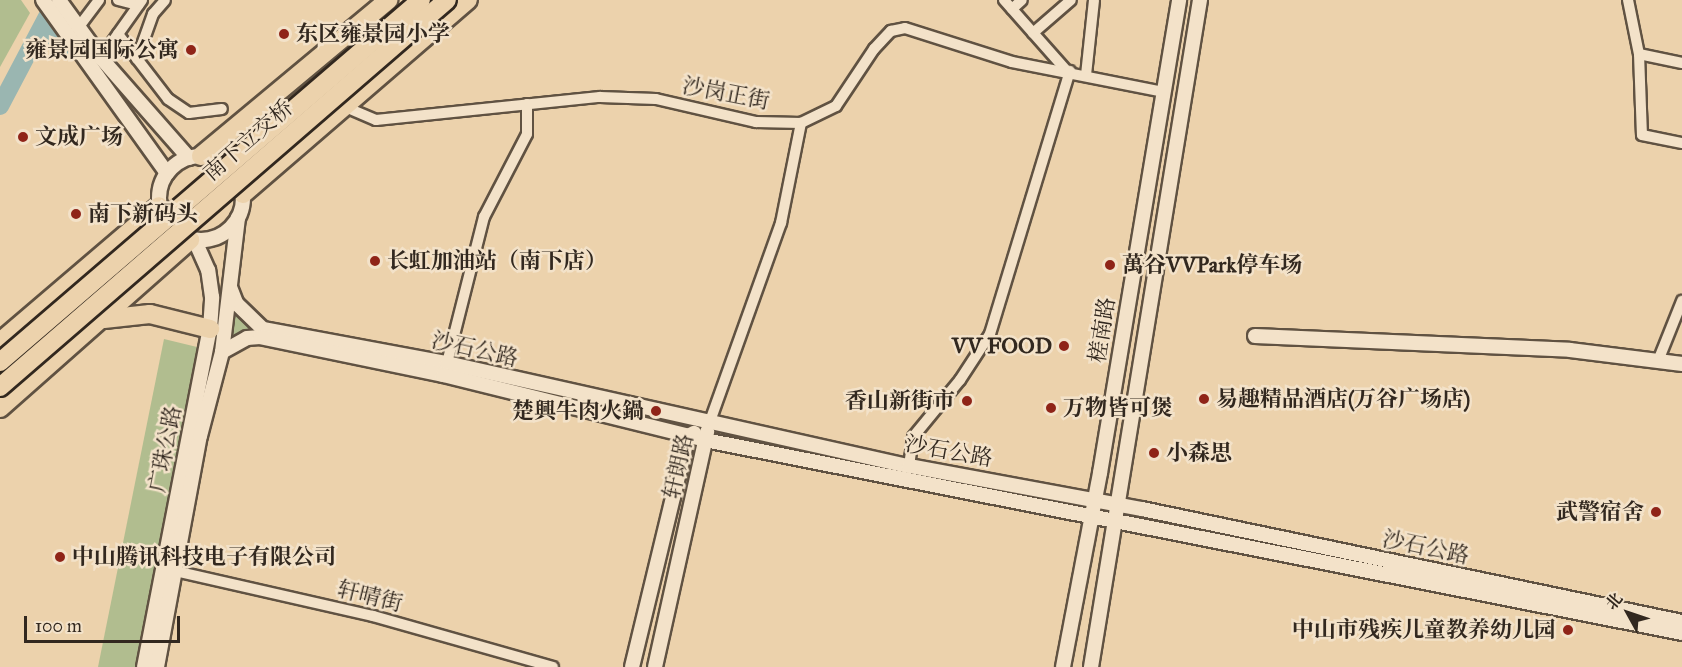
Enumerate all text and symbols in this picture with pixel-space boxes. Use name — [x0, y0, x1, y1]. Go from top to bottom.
place label: 东区雍景园小学 — [296, 21, 450, 47]
marker: 东区雍景园小学 — [277, 27, 291, 41]
place label: 雍景园国际公寓 — [25, 37, 179, 63]
marker: 雍景园国际公寓 — [184, 43, 198, 57]
street label: 沙岗正街 — [680, 72, 772, 114]
street label: 南下立交桥 — [198, 94, 298, 186]
place label: 文成广场 — [35, 124, 123, 150]
marker: 文成广场 — [16, 130, 30, 144]
place label: 南下新码头 — [88, 201, 198, 227]
marker: 南下新码头 — [69, 207, 83, 221]
place label: 长虹加油站（南下店） — [387, 248, 607, 274]
place label: 萬谷VVPark停车场 — [1122, 252, 1302, 278]
marker: 长虹加油站（南下店） — [368, 254, 382, 268]
marker: 萬谷VVPark停车场 — [1103, 258, 1117, 272]
street label: 槎南路 — [1084, 295, 1120, 365]
street label: 沙石公路 — [429, 326, 521, 372]
place label: VV FOOD — [952, 333, 1052, 359]
marker: VV FOOD — [1057, 339, 1071, 353]
place label: 易趣精品酒店(万谷广场店) — [1216, 386, 1470, 412]
place label: 香山新街市 — [845, 388, 955, 414]
marker: 易趣精品酒店(万谷广场店) — [1197, 392, 1211, 406]
marker: 香山新街市 — [960, 394, 974, 408]
place label: 万物皆可煲 — [1063, 395, 1173, 421]
place label: 楚興牛肉火鍋 — [512, 398, 644, 424]
marker: 万物皆可煲 — [1044, 401, 1058, 415]
street label: 广珠公路 — [144, 403, 186, 495]
marker: 楚興牛肉火鍋 — [649, 404, 663, 418]
street label: 沙石公路 — [903, 430, 995, 472]
street label: 轩朗路 — [658, 431, 698, 501]
place label: 小森思 — [1166, 440, 1232, 466]
marker: 小森思 — [1147, 446, 1161, 460]
place label: 武警宿舍 — [1556, 499, 1644, 525]
marker: 武警宿舍 — [1649, 505, 1663, 519]
street label: 沙石公路 — [1380, 525, 1472, 569]
place label: 中山腾讯科技电子有限公司 — [72, 544, 336, 570]
marker: 中山腾讯科技电子有限公司 — [53, 550, 67, 564]
street label: 轩晴街 — [335, 575, 405, 617]
north arrow — [1598, 583, 1658, 643]
text: 北 — [1601, 589, 1626, 613]
scale bar — [27, 604, 183, 642]
text: 100 m — [35, 615, 82, 637]
place label: 中山市残疾儿童教养幼儿园 — [1292, 617, 1556, 643]
marker: 中山市残疾儿童教养幼儿园 — [1561, 623, 1575, 637]

